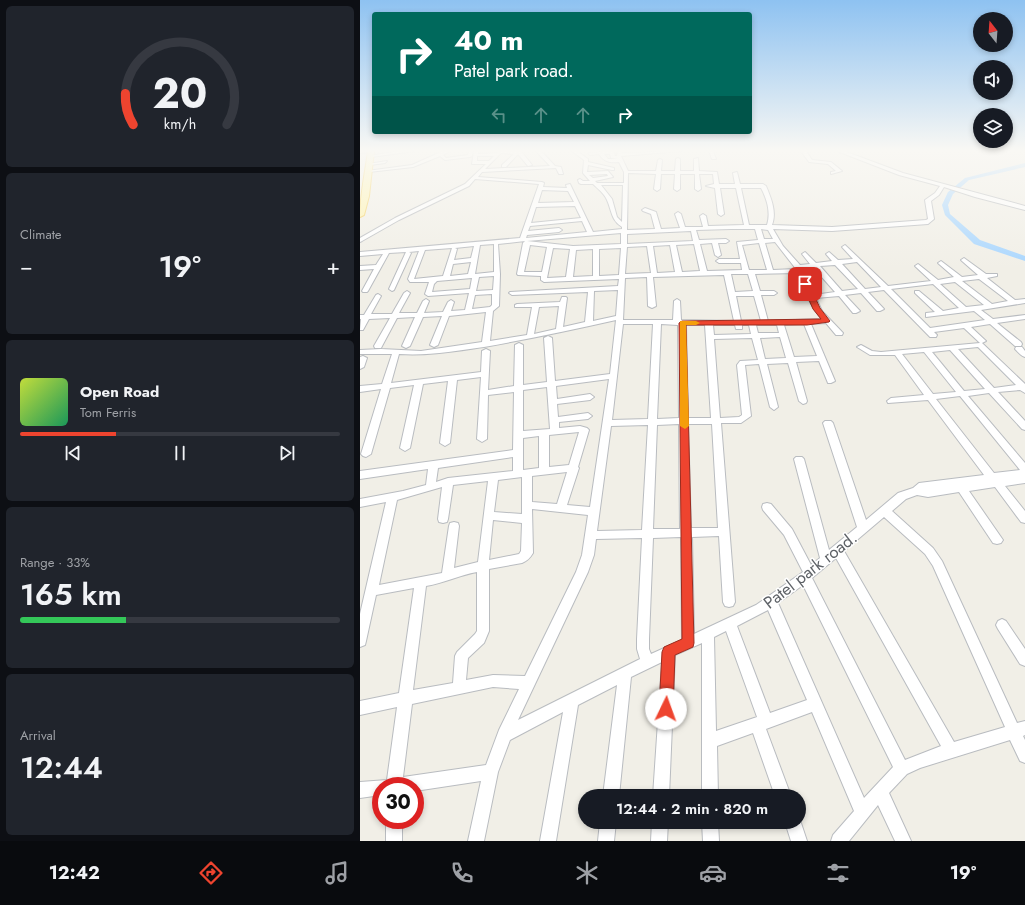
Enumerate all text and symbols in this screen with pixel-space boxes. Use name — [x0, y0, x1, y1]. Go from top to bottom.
north arrow — [973, 12, 1013, 52]
map controls — [973, 12, 1013, 148]
text: 40 m — [454, 20, 523, 61]
icon: right — [388, 28, 440, 80]
text: Patel park road. — [454, 58, 574, 84]
button: sound — [973, 60, 1013, 100]
text: 20 — [153, 62, 207, 123]
icon: left — [488, 104, 510, 126]
icon: ahead — [530, 104, 552, 126]
icon: ahead — [572, 104, 594, 126]
icon: right — [614, 104, 636, 126]
button: layers — [973, 108, 1013, 148]
text: km/h — [164, 113, 196, 133]
text: Climate — [20, 225, 61, 244]
text: 19° — [158, 245, 201, 288]
text: − — [20, 250, 33, 282]
text: + — [326, 250, 340, 282]
pin — [788, 267, 822, 301]
icon: arrive — [794, 273, 816, 295]
text: Open Road — [80, 381, 159, 403]
text: Tom Ferris — [80, 403, 136, 422]
icon: previous — [62, 442, 84, 464]
icon: pause — [169, 442, 191, 464]
icon: next — [276, 442, 298, 464]
street label: Patel park road. — [758, 526, 862, 614]
text: Range · 33% — [20, 553, 90, 572]
text: 165 km — [20, 573, 122, 616]
position arrow — [645, 688, 687, 730]
text: Arrival — [20, 726, 56, 745]
text: 12:44 — [20, 746, 103, 789]
speed limit sign: 30 — [372, 777, 424, 829]
text: 12:44 · 2 min · 820 m — [616, 798, 768, 820]
icon: directions — [197, 859, 225, 887]
icon: music — [323, 859, 351, 887]
icon: phone — [448, 859, 476, 887]
icon: climate — [573, 859, 601, 887]
icon: car — [699, 859, 727, 887]
icon: filters — [824, 859, 852, 887]
text: 12:42 — [49, 860, 100, 886]
text: 19° — [950, 860, 976, 886]

